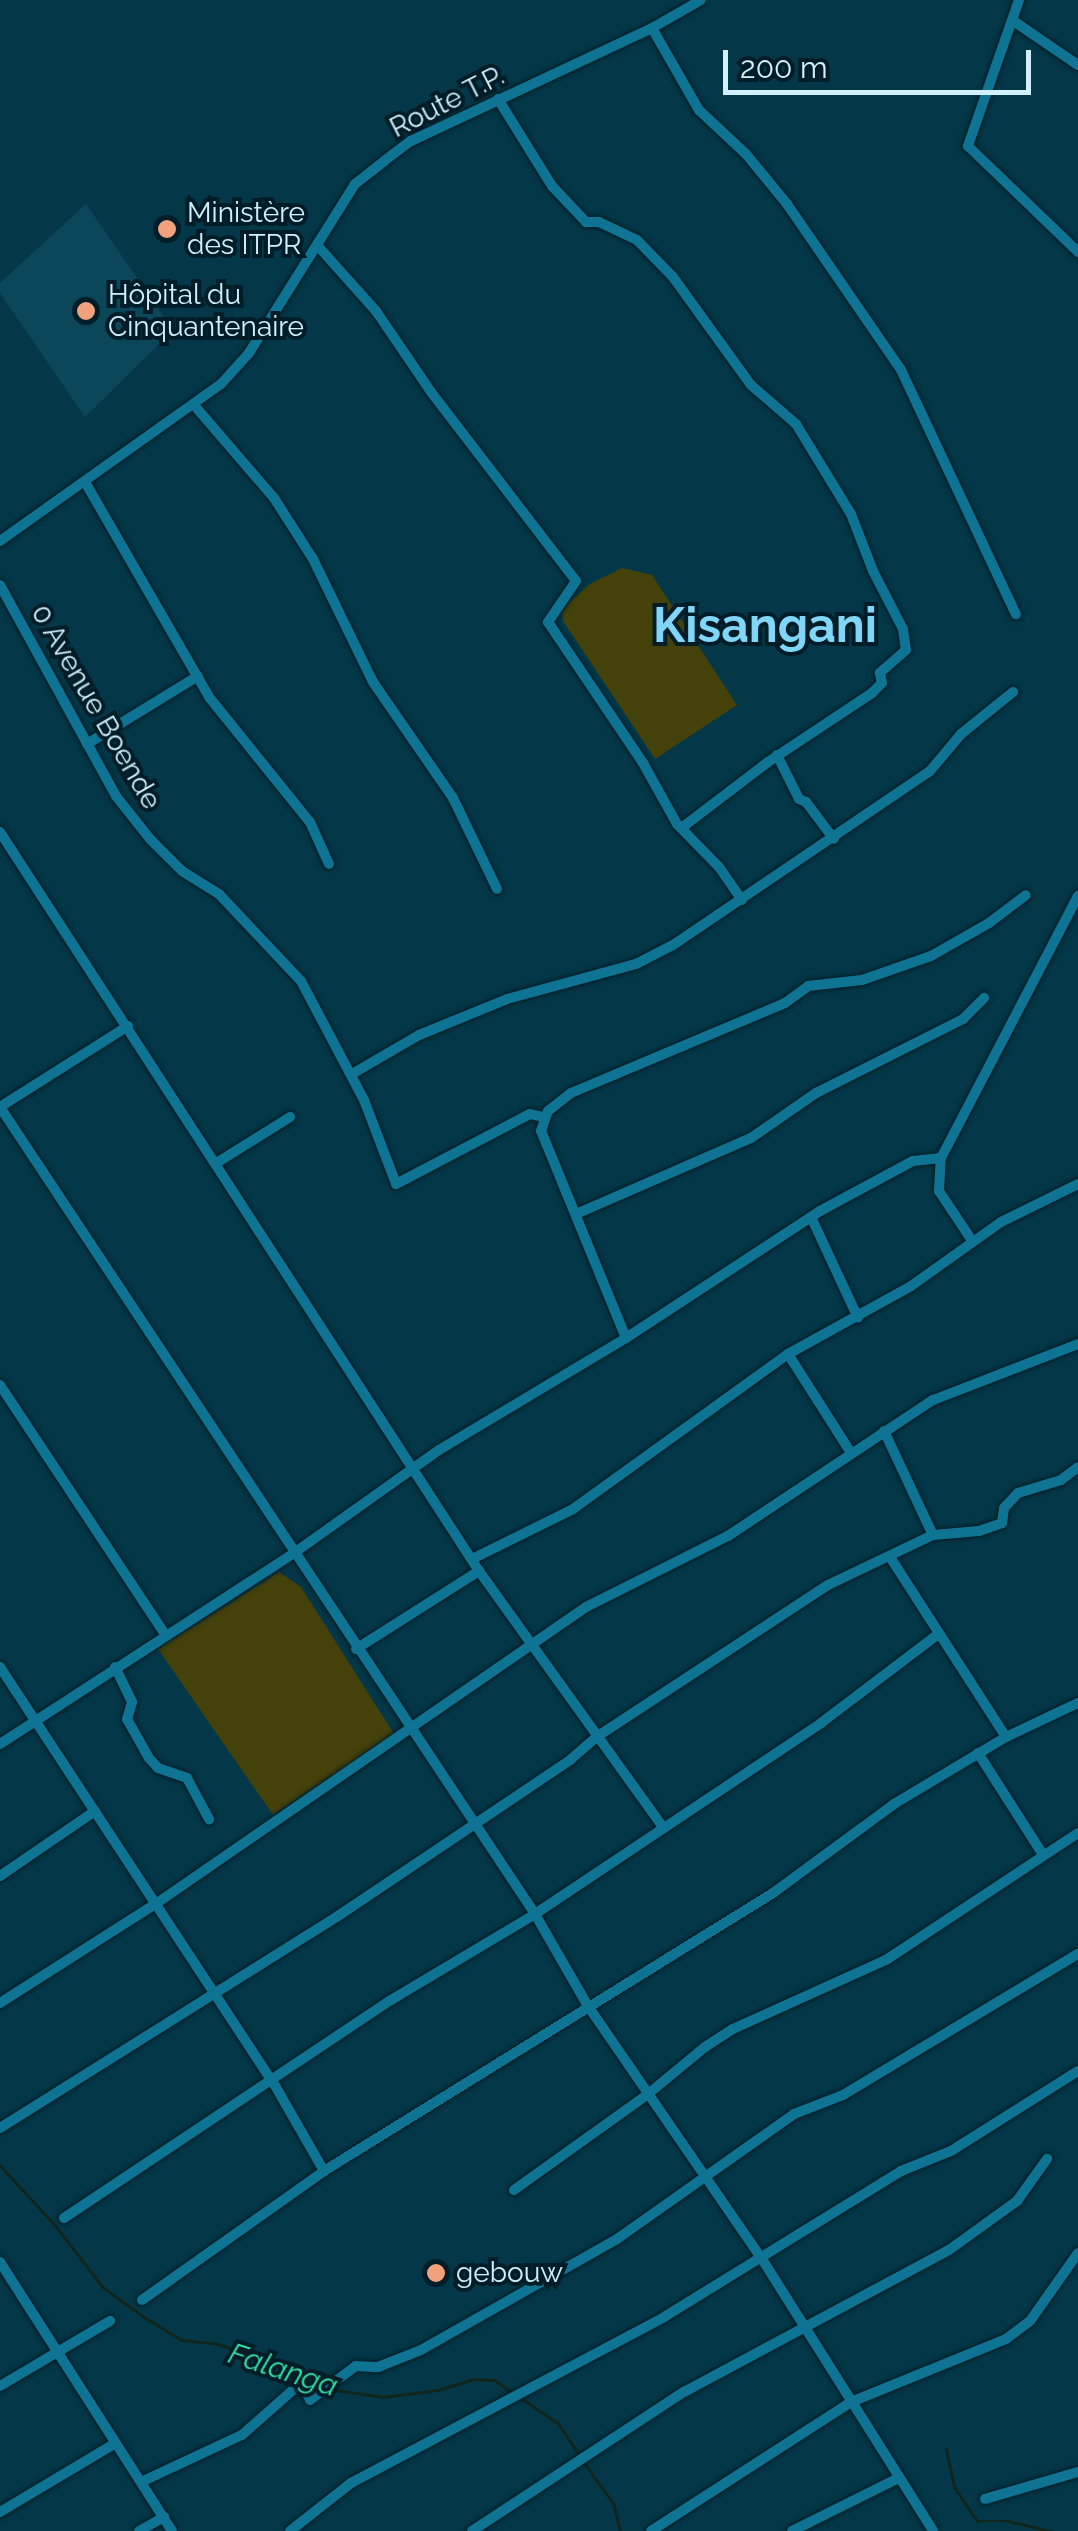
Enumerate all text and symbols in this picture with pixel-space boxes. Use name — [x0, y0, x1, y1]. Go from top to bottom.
scale bar — [728, 30, 1036, 92]
text: 200 m — [740, 50, 828, 85]
street label: Route T.P. — [384, 59, 510, 145]
place label: Ministère des ITPR — [187, 196, 305, 262]
marker: Ministère des ITPR — [156, 218, 178, 240]
place label: Hôpital du Cinquantenaire — [108, 278, 304, 344]
marker: Hôpital du Cinquantenaire — [73, 298, 99, 324]
district label: Kisangani — [653, 597, 877, 655]
street label: 0 Avenue Boende — [24, 598, 168, 816]
place label: gebouw — [456, 2256, 563, 2290]
marker: gebouw — [425, 2262, 447, 2284]
water label: Falanga — [224, 2336, 342, 2404]

